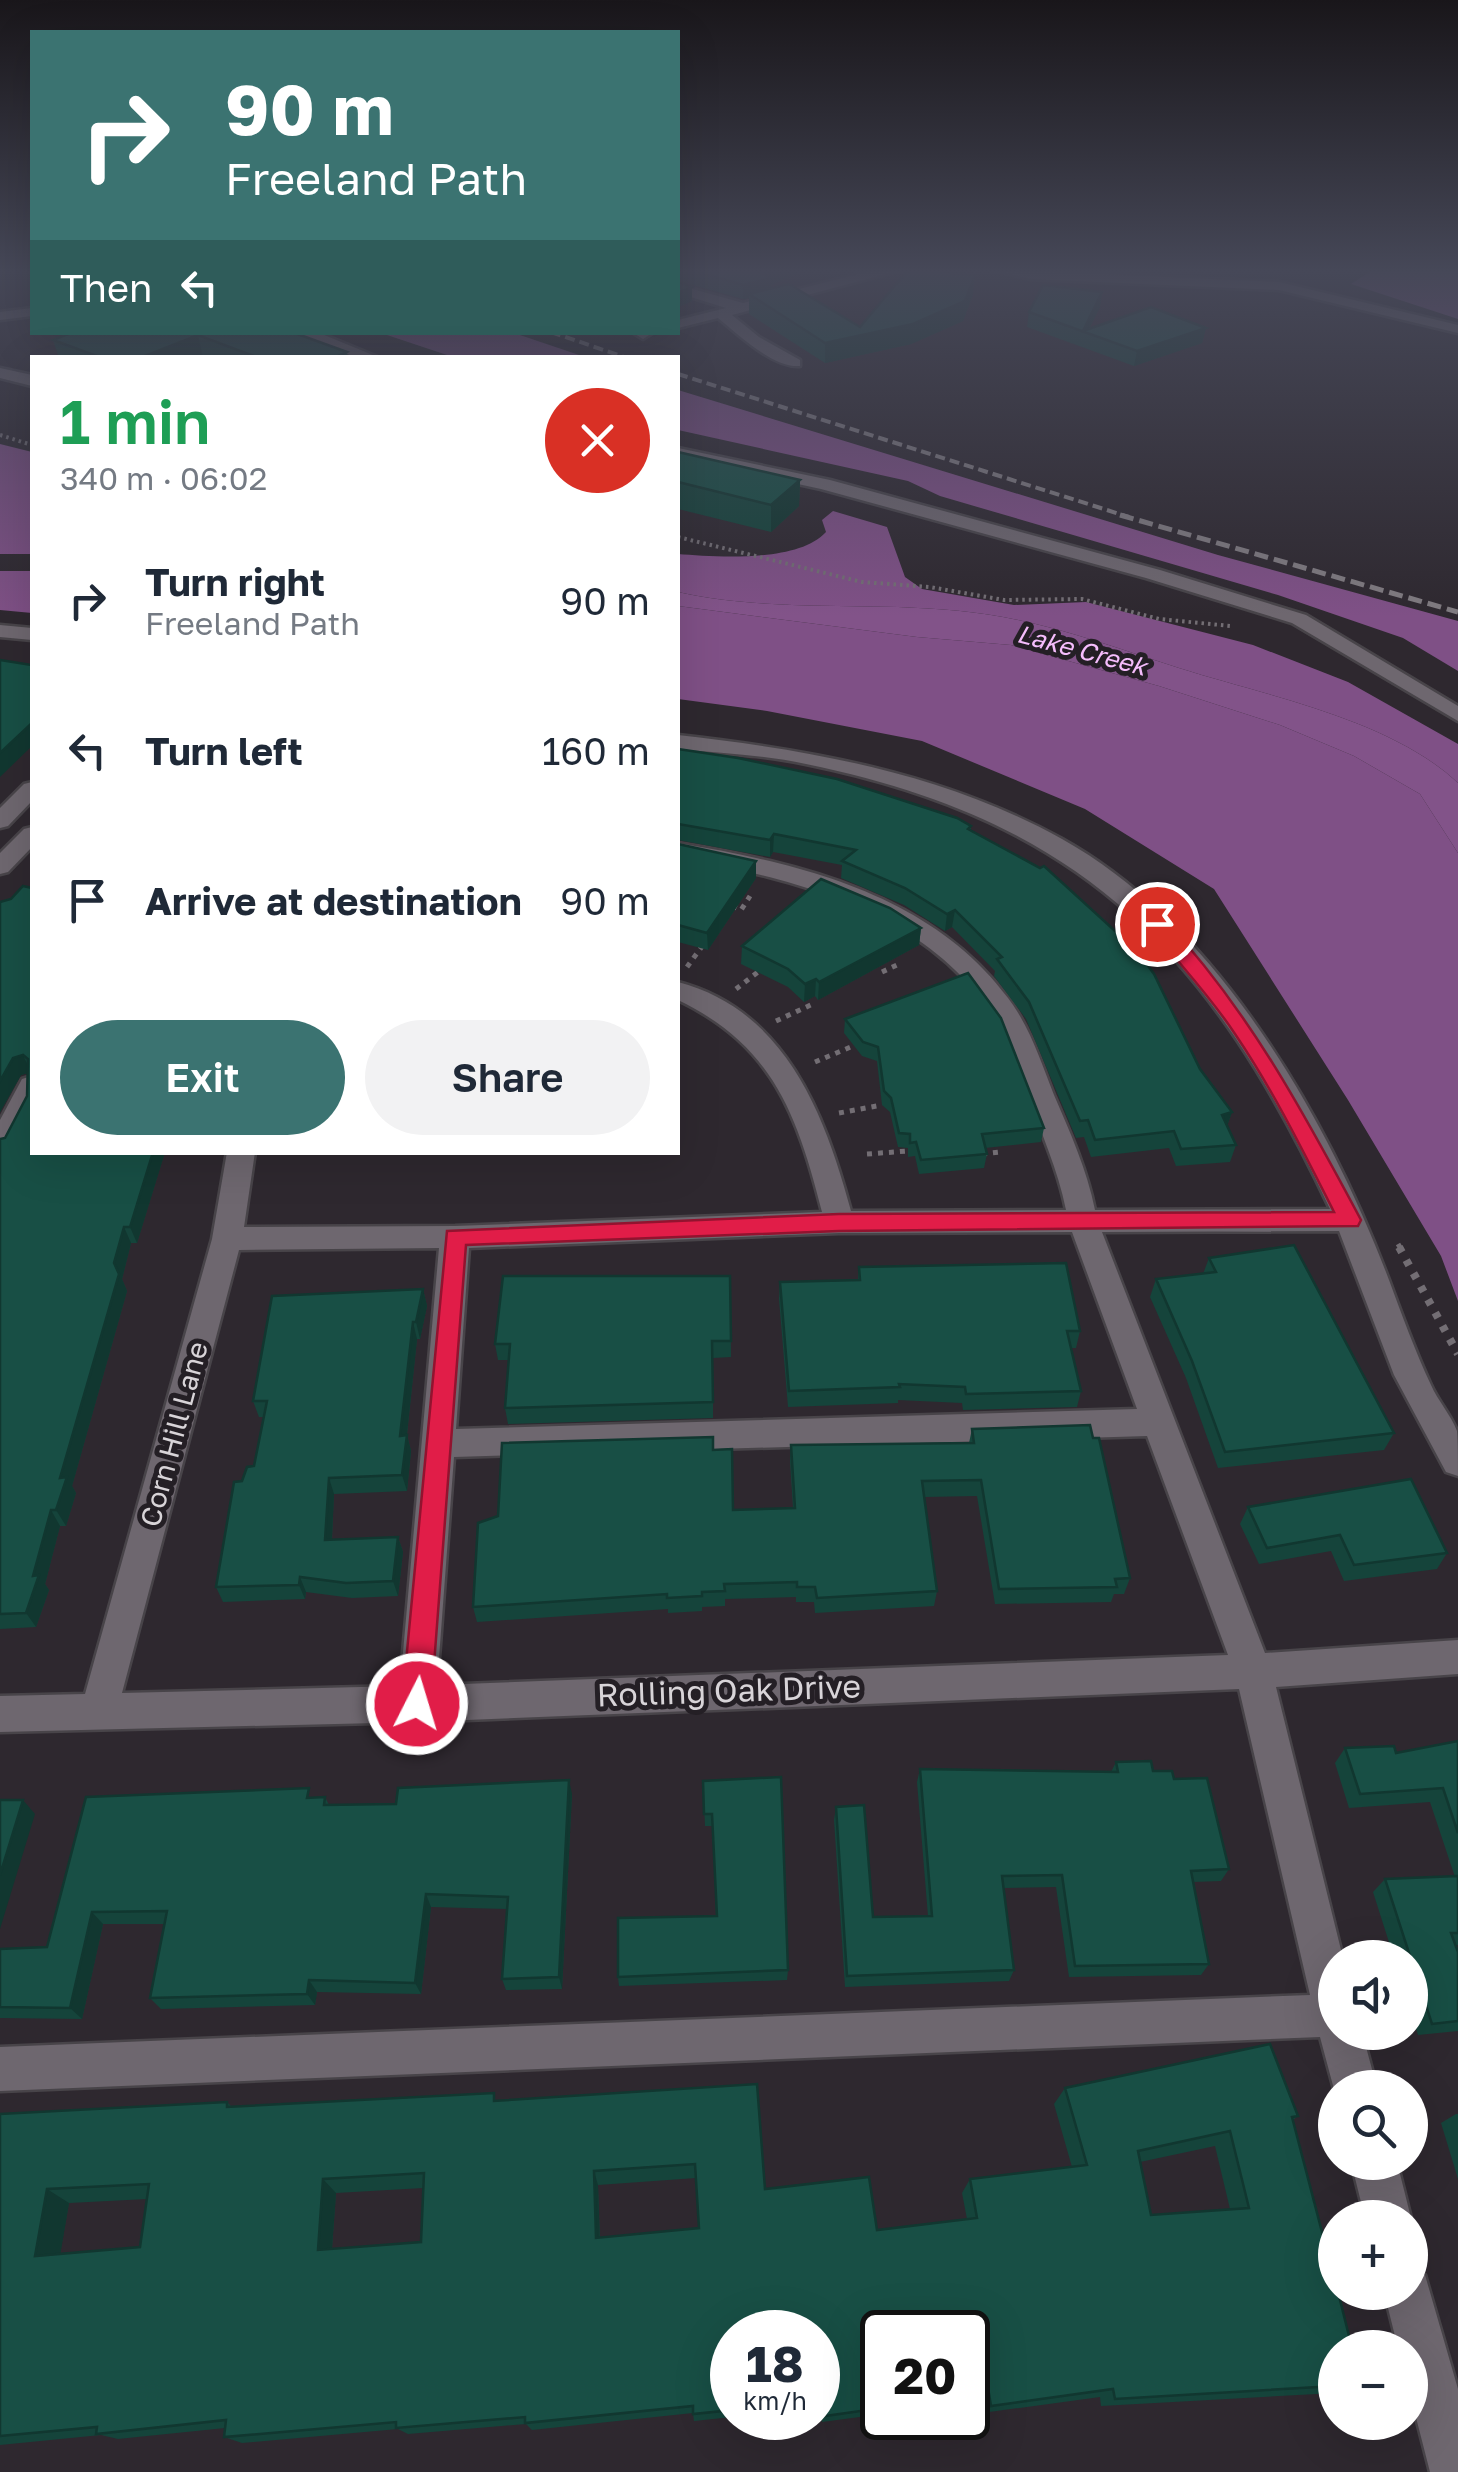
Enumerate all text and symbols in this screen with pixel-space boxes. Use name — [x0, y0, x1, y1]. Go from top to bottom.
text: 90 m — [225, 66, 394, 150]
icon: right — [60, 70, 190, 200]
text: Freeland Path — [225, 151, 527, 205]
icon: left — [172, 260, 227, 315]
text: Then — [60, 265, 152, 310]
text: 1 min — [60, 385, 210, 457]
button: close — [545, 388, 650, 493]
text: 340 m · 06:02 — [60, 459, 267, 497]
text: Turn right — [145, 559, 325, 604]
icon: right — [60, 573, 115, 628]
text: 90 m — [560, 578, 650, 623]
text: Freeland Path — [145, 604, 360, 642]
water label: Lake Creek — [1014, 617, 1153, 682]
icon: left — [60, 723, 115, 778]
text: Turn left — [145, 728, 303, 773]
text: 160 m — [542, 728, 650, 773]
icon: arrive — [60, 873, 115, 928]
text: Arrive at destination — [145, 878, 522, 923]
text: 90 m — [560, 878, 650, 923]
pin — [1115, 882, 1200, 967]
icon: arrive — [1130, 897, 1185, 952]
button: Exit — [60, 1020, 345, 1135]
button: Share — [365, 1020, 650, 1135]
street label: Corn Hill Lane — [133, 1338, 214, 1530]
position arrow — [365, 1652, 469, 1756]
street label: Rolling Oak Drive — [596, 1666, 862, 1714]
map controls — [1318, 1940, 1428, 2440]
button: sound — [1318, 1940, 1428, 2050]
button: search — [1318, 2070, 1428, 2180]
button: + — [1318, 2200, 1428, 2310]
speed limit sign: 20 — [860, 2310, 990, 2440]
button: − — [1318, 2330, 1428, 2440]
text: 18 — [746, 2333, 804, 2393]
text: km/h — [743, 2385, 807, 2416]

